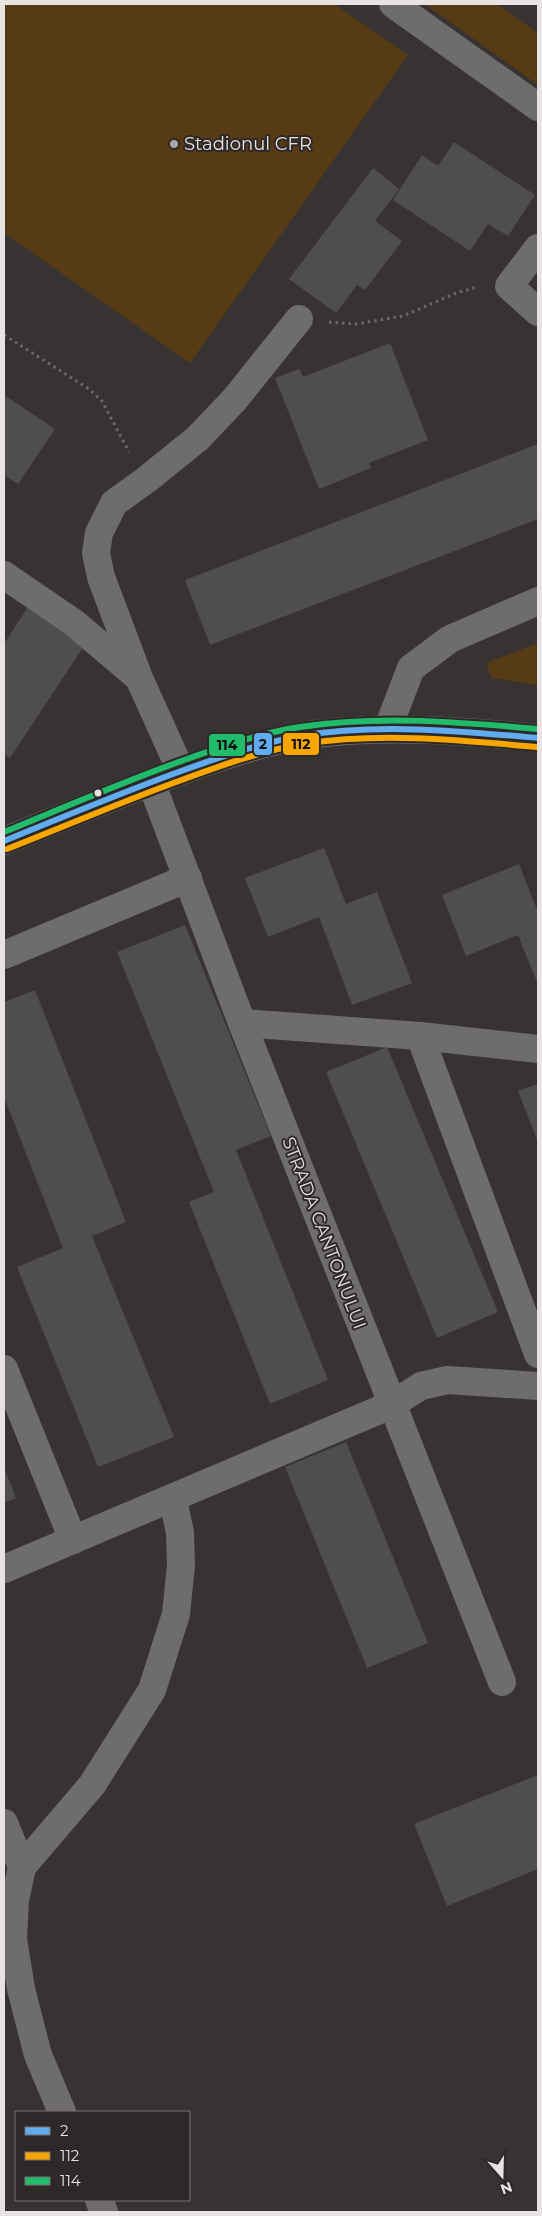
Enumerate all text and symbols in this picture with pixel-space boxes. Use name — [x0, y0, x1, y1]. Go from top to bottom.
place label: Stadionul CFR — [184, 133, 312, 155]
marker: Stadionul CFR — [168, 138, 180, 150]
line badge: 2 — [253, 732, 273, 756]
line badge: 112 — [282, 732, 320, 756]
line badge: 114 — [208, 733, 246, 757]
text: 2 — [259, 735, 267, 753]
text: 112 — [291, 735, 311, 753]
text: 114 — [217, 736, 238, 754]
unlabelled marker — [93, 788, 103, 798]
street label: STRADA CANTONULUI — [277, 1134, 371, 1332]
legend — [15, 2111, 190, 2201]
text: 2 — [60, 2121, 69, 2140]
text: 112 — [60, 2146, 79, 2165]
north arrow — [477, 2151, 527, 2201]
text: 114 — [60, 2171, 81, 2190]
text: N — [498, 2178, 515, 2199]

